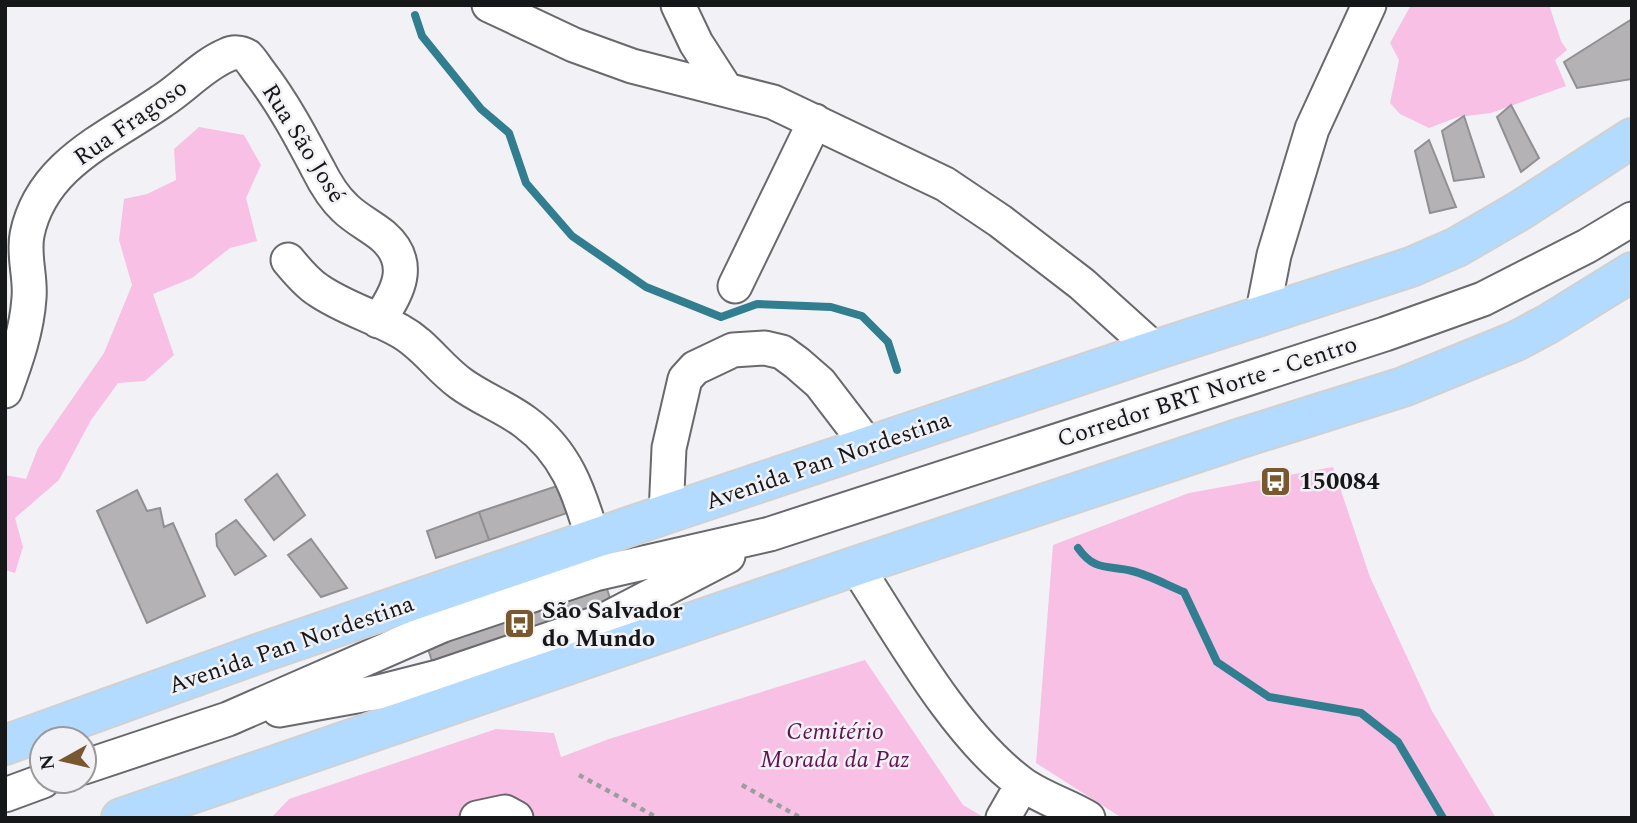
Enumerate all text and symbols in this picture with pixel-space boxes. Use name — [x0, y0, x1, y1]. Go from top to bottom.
street label: Rua Fragoso — [66, 70, 195, 175]
street label: Rua São José — [252, 77, 354, 210]
street label: Corredor BRT Norte - Centro — [1053, 326, 1362, 458]
street label: Avenida Pan Nordestina — [701, 402, 956, 520]
bus stop icon: 150084 — [1259, 464, 1293, 498]
place label: 150084 — [1299, 464, 1380, 500]
street label: Avenida Pan Nordestina — [164, 586, 419, 704]
place label: São Salvador do Mundo — [542, 593, 683, 657]
bus stop icon: São Salvador do Mundo — [502, 607, 536, 641]
park label: Cemitério Morada da Paz — [760, 714, 910, 778]
north arrow — [28, 725, 98, 795]
text: N — [32, 752, 63, 772]

